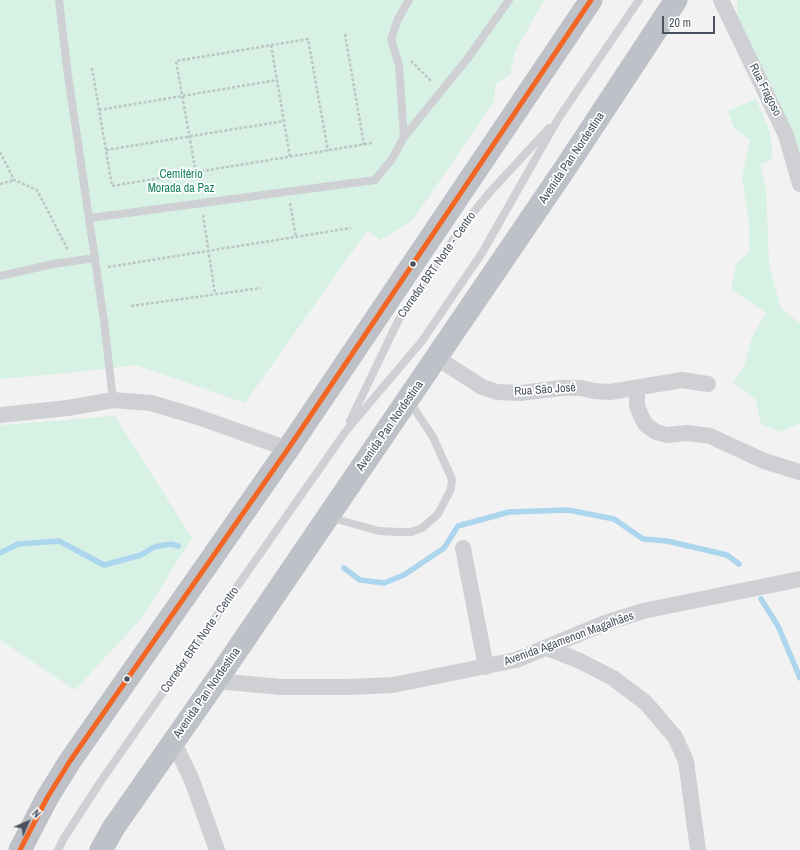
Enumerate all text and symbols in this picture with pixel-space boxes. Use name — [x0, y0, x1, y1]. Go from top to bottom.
scale bar — [664, 8, 717, 34]
text: 20 m — [669, 15, 691, 31]
street label: Rua Fragoso — [746, 61, 784, 119]
street label: Avenida Pan Nordestina — [536, 110, 608, 206]
park label: Cemitério Morada da Paz — [148, 168, 214, 196]
street label: Corredor BRT Norte - Centro — [395, 209, 479, 321]
unlabelled marker — [408, 259, 418, 269]
street label: Avenida Pan Nordestina — [353, 378, 427, 474]
street label: Rua São José — [514, 381, 576, 399]
street label: Corredor BRT Norte - Centro — [158, 584, 242, 696]
street label: Avenida Agamenon Magalhães — [502, 609, 636, 669]
street label: Avenida Pan Nordestina — [170, 645, 244, 741]
unlabelled marker — [122, 674, 132, 684]
north arrow — [8, 802, 48, 842]
text: N — [29, 806, 44, 821]

